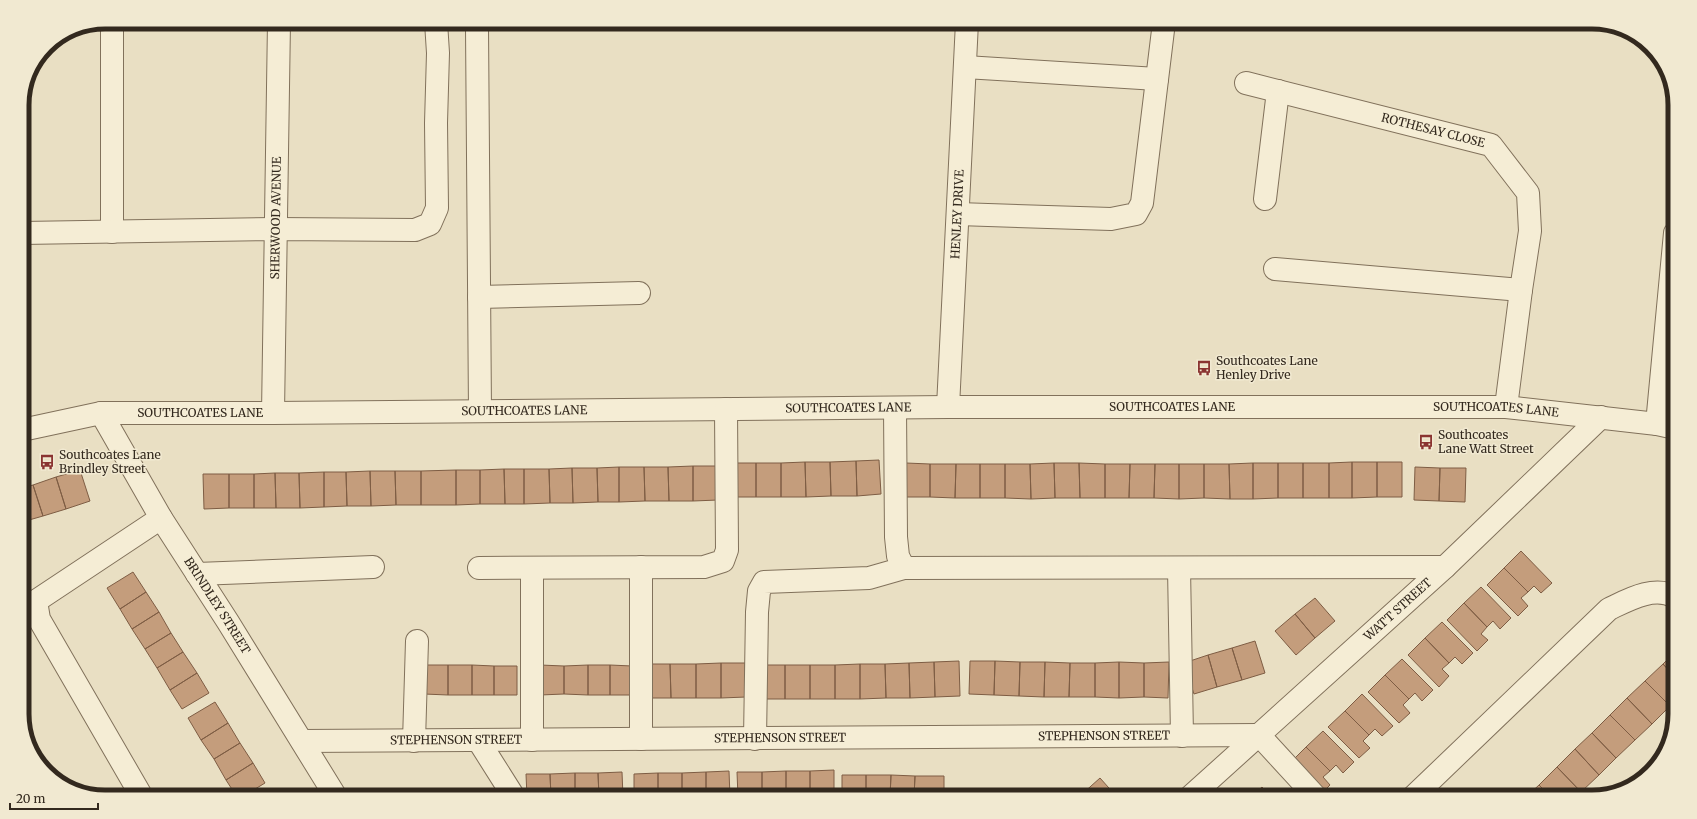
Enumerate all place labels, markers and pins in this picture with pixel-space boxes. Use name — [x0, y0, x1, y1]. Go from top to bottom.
place label: Southcoates Lane Henley Drive — [1216, 353, 1318, 382]
bus stop icon: Southcoates Lane Henley Drive — [1195, 359, 1213, 377]
place label: Southcoates Lane Watt Street — [1438, 427, 1534, 456]
bus stop icon: Southcoates Lane Watt Street — [1417, 433, 1435, 451]
place label: Southcoates Lane Brindley Street — [59, 447, 161, 476]
bus stop icon: Southcoates Lane Brindley Street — [38, 453, 56, 471]

